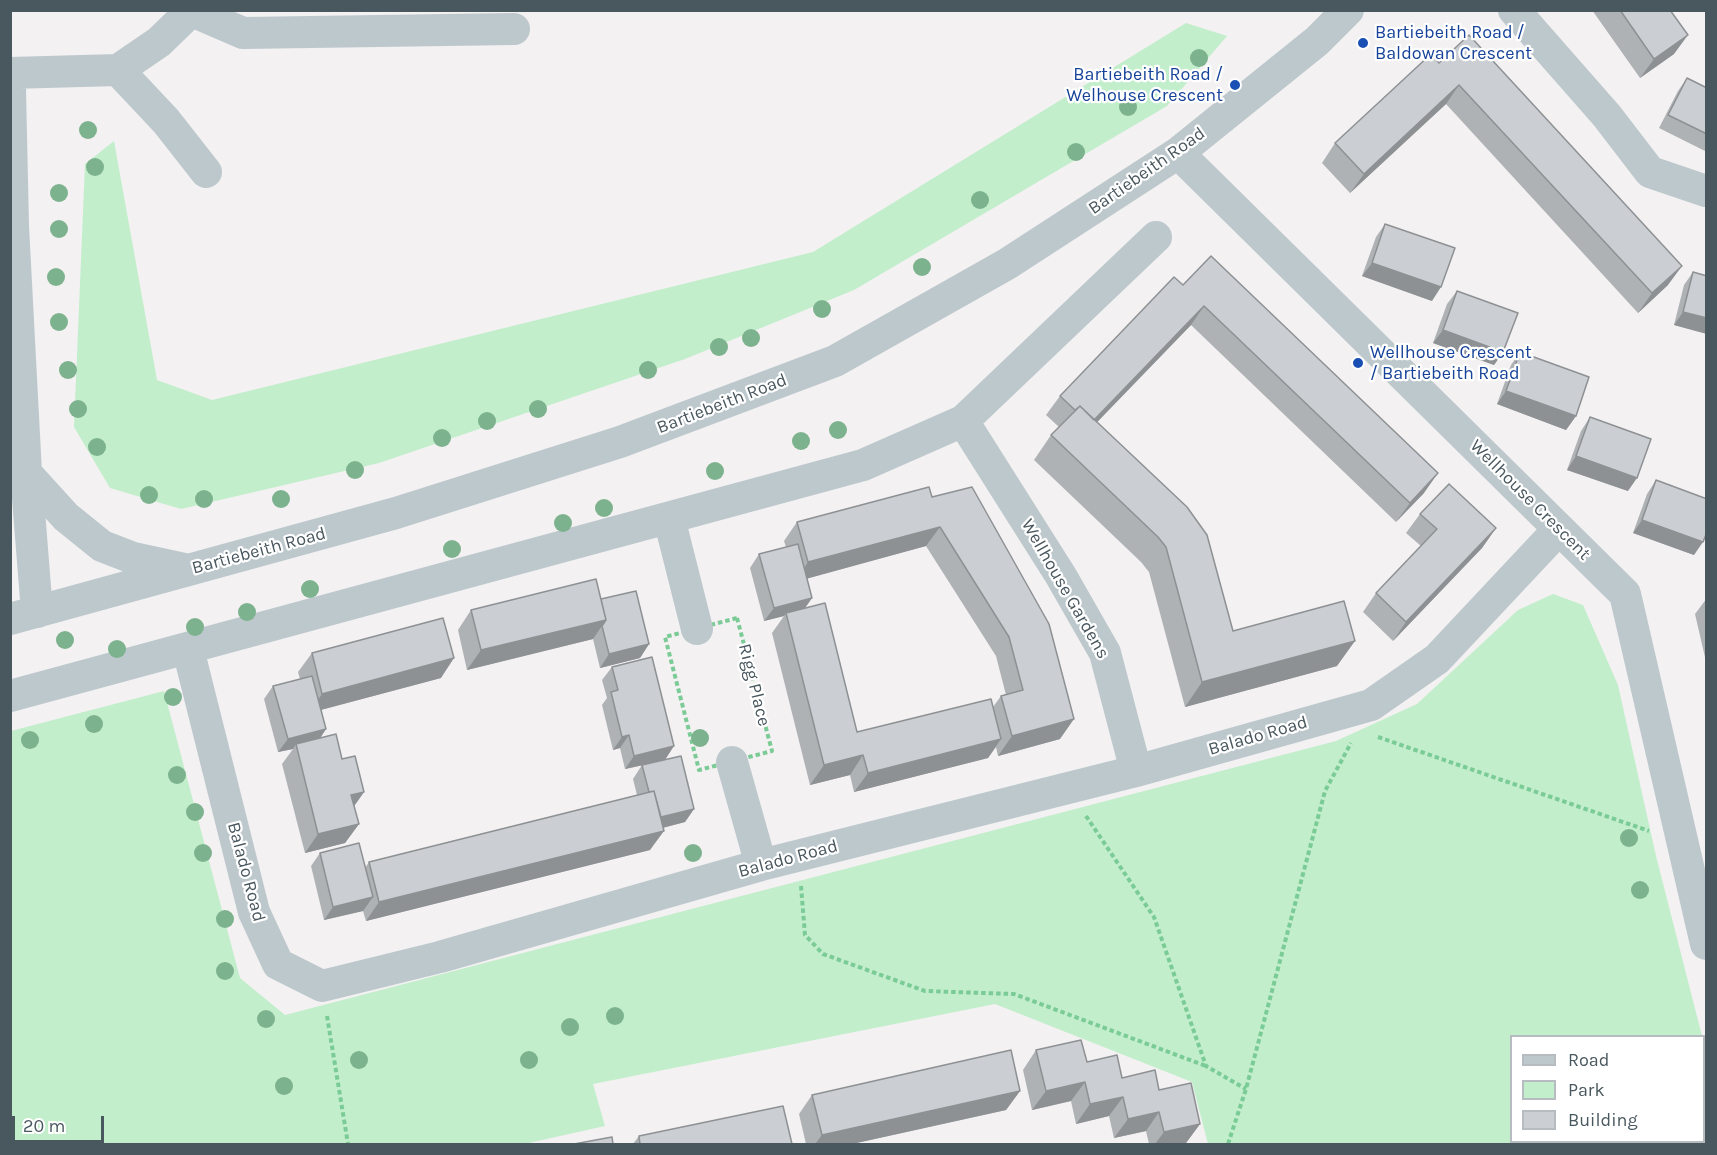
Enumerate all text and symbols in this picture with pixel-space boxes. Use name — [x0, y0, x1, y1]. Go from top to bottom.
place label: Bartiebeith Road / Baldowan Crescent — [1375, 22, 1532, 64]
marker: Bartiebeith Road / Baldowan Crescent — [1356, 36, 1370, 50]
place label: Bartiebeith Road / Welhouse Crescent — [1066, 64, 1223, 106]
marker: Bartiebeith Road / Welhouse Crescent — [1228, 78, 1242, 92]
street label: Bartiebeith Road — [1084, 123, 1210, 219]
place label: Wellhouse Crescent / Bartiebeith Road — [1370, 342, 1532, 385]
marker: Wellhouse Crescent / Bartiebeith Road — [1351, 356, 1365, 370]
street label: Bartiebeith Road — [654, 369, 790, 439]
street label: Wellhouse Crescent — [1465, 435, 1595, 565]
street label: Wellhouse Gardens — [1016, 515, 1114, 663]
street label: Bartiebeith Road — [190, 523, 328, 579]
street label: Rigg Place — [733, 641, 775, 729]
street label: Balado Road — [1206, 712, 1310, 760]
street label: Balado Road — [222, 820, 270, 924]
street label: Balado Road — [736, 835, 840, 883]
legend — [1510, 1035, 1705, 1143]
text: Road — [1568, 1049, 1609, 1071]
text: Park — [1568, 1079, 1605, 1101]
scale bar — [15, 1104, 106, 1142]
text: Building — [1568, 1109, 1638, 1131]
text: 20 m — [23, 1115, 65, 1137]

